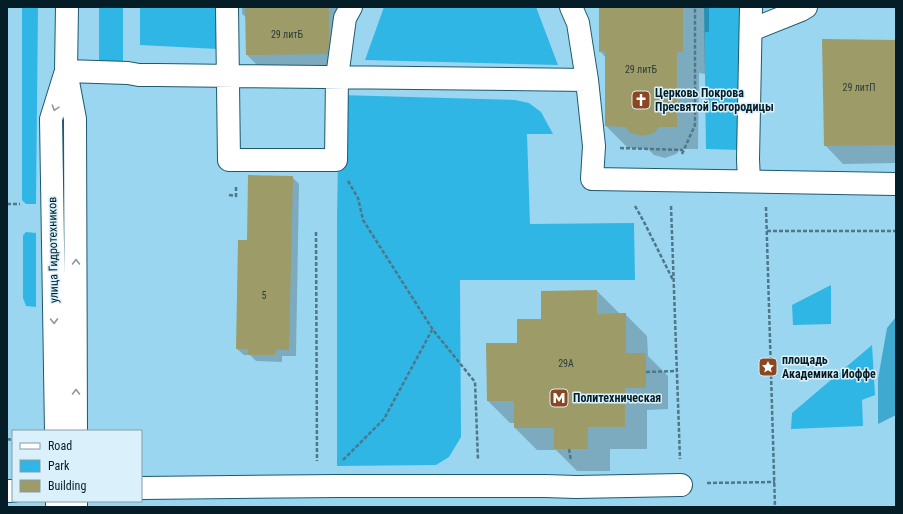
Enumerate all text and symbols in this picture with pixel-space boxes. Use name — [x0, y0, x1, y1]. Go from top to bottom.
house number: 29 литБ — [271, 29, 304, 40]
house number: 29 литБ — [625, 64, 658, 75]
house number: 29 литП — [843, 82, 875, 93]
place label: Церковь Покрова Пресвятой Богородицы — [655, 86, 774, 114]
church icon: Церковь Покрова Пресвятой Богородицы — [630, 89, 652, 111]
one-way arrow — [51, 104, 59, 111]
street label: улица Гидротехников — [45, 197, 61, 303]
one-way arrow — [72, 259, 80, 265]
house number: 5 — [262, 290, 267, 301]
one-way arrow — [50, 318, 58, 324]
place label: площадь Академика Иоффе — [782, 353, 876, 381]
place icon: площадь Академика Иоффе — [757, 356, 779, 378]
house number: 29А — [558, 358, 574, 369]
metro station icon: Политехническая — [548, 387, 570, 409]
one-way arrow — [72, 389, 80, 395]
place label: Политехническая — [573, 391, 661, 405]
legend — [12, 430, 142, 502]
text: Road — [48, 439, 72, 453]
text: Park — [48, 459, 70, 473]
text: Building — [48, 479, 86, 493]

